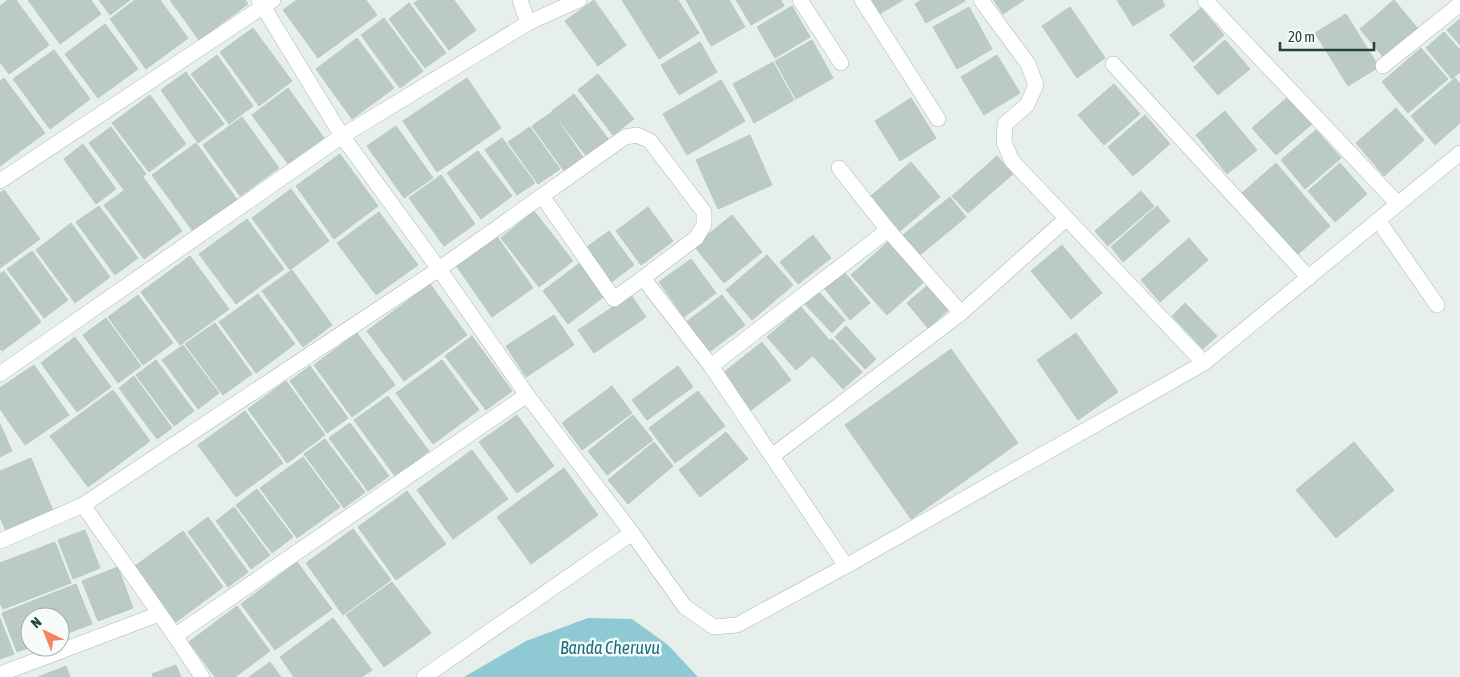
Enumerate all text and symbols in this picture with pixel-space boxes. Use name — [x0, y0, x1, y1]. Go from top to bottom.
scale bar — [1280, 20, 1374, 52]
text: 20 m — [1288, 28, 1315, 45]
north arrow — [20, 607, 70, 657]
text: N — [28, 614, 45, 631]
water label: Banda Cheruvu — [560, 637, 660, 658]

